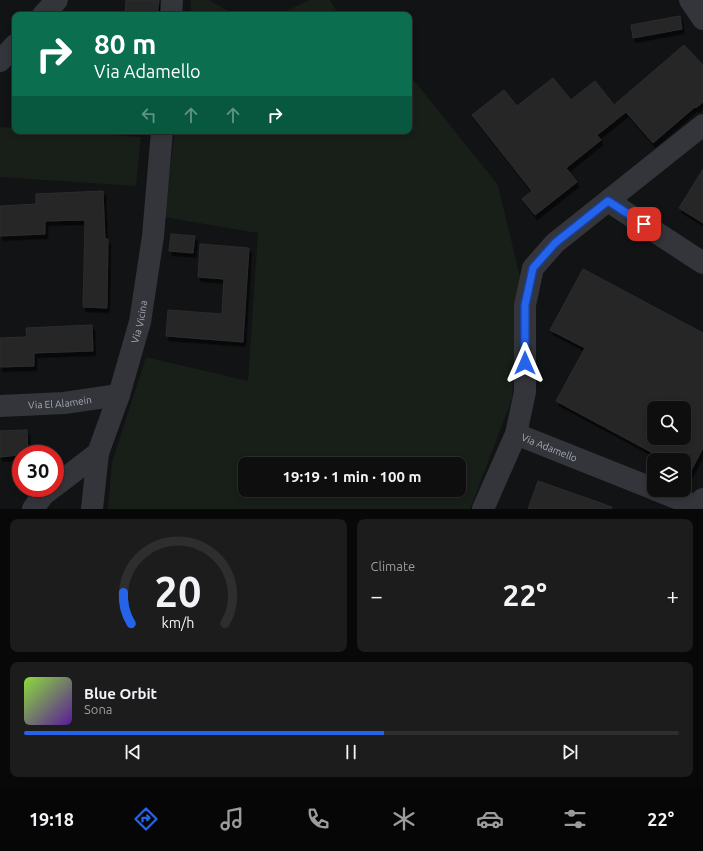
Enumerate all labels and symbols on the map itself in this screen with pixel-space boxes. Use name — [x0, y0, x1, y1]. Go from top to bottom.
pin — [627, 207, 661, 241]
street label: Via Vicina — [129, 300, 149, 344]
position arrow — [504, 342, 546, 384]
street label: Via El Alamein — [28, 394, 92, 411]
street label: Via Adamello — [520, 432, 579, 464]
speed limit sign: 30 — [12, 445, 64, 497]

